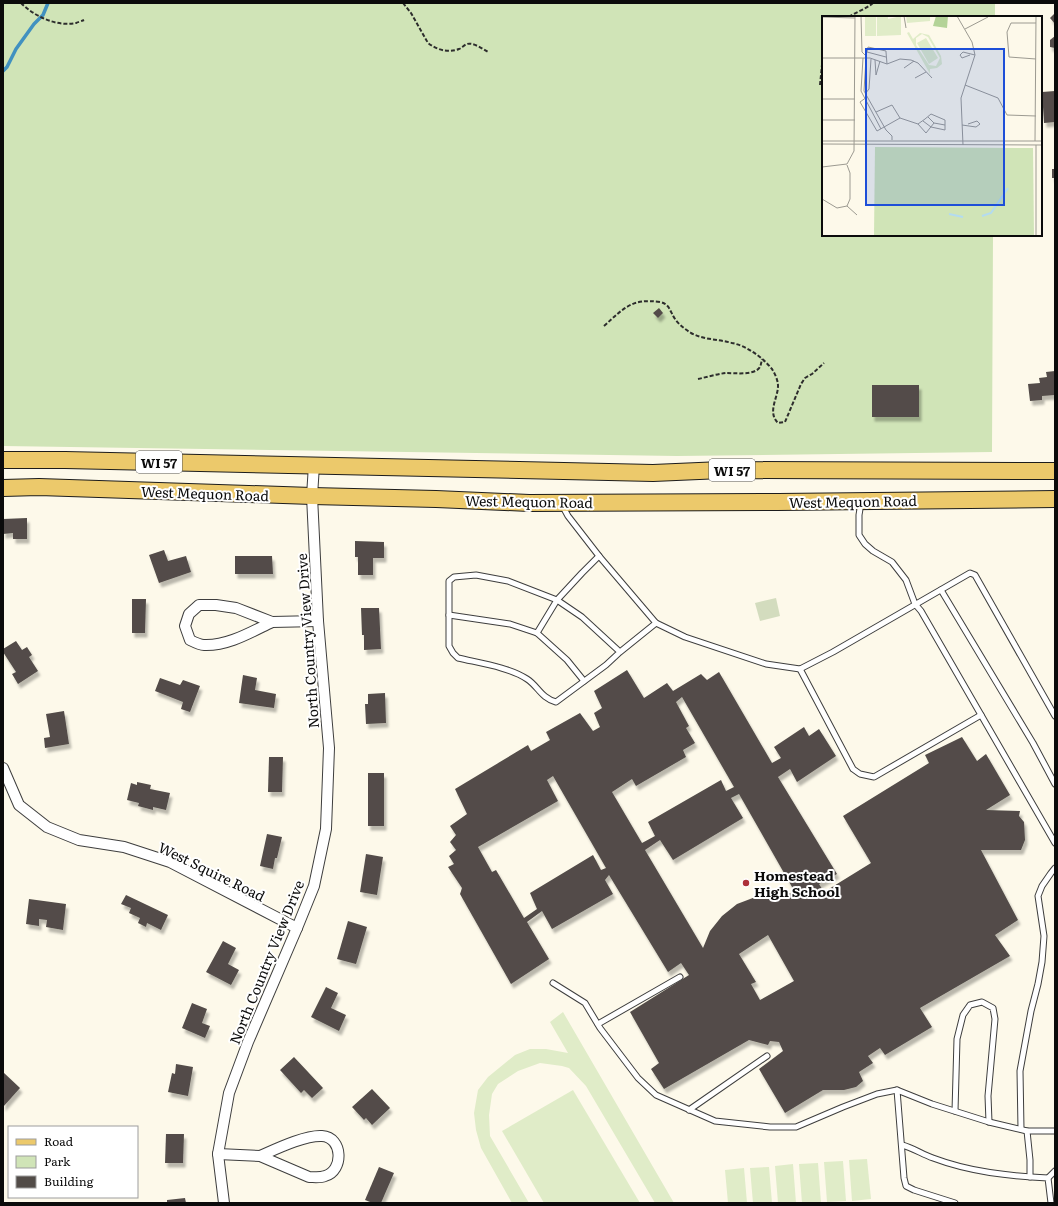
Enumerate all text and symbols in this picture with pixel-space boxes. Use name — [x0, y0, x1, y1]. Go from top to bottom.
inset map — [822, 16, 1042, 236]
road number: WI 57 — [136, 451, 182, 473]
road number: WI 57 — [709, 459, 755, 481]
street label: West Mequon Road — [141, 481, 270, 505]
street label: West Mequon Road — [465, 490, 594, 512]
street label: West Mequon Road — [789, 490, 918, 512]
street label: North Country View Drive — [291, 553, 323, 729]
street label: West Squire Road — [155, 836, 269, 906]
place label: Homestead High School — [754, 865, 840, 901]
street label: North Country View Drive — [224, 877, 308, 1047]
marker: Homestead High School — [741, 878, 751, 888]
legend — [8, 1126, 138, 1198]
text: Road — [44, 1132, 74, 1150]
text: Park — [44, 1152, 71, 1170]
text: Building — [44, 1172, 94, 1190]

